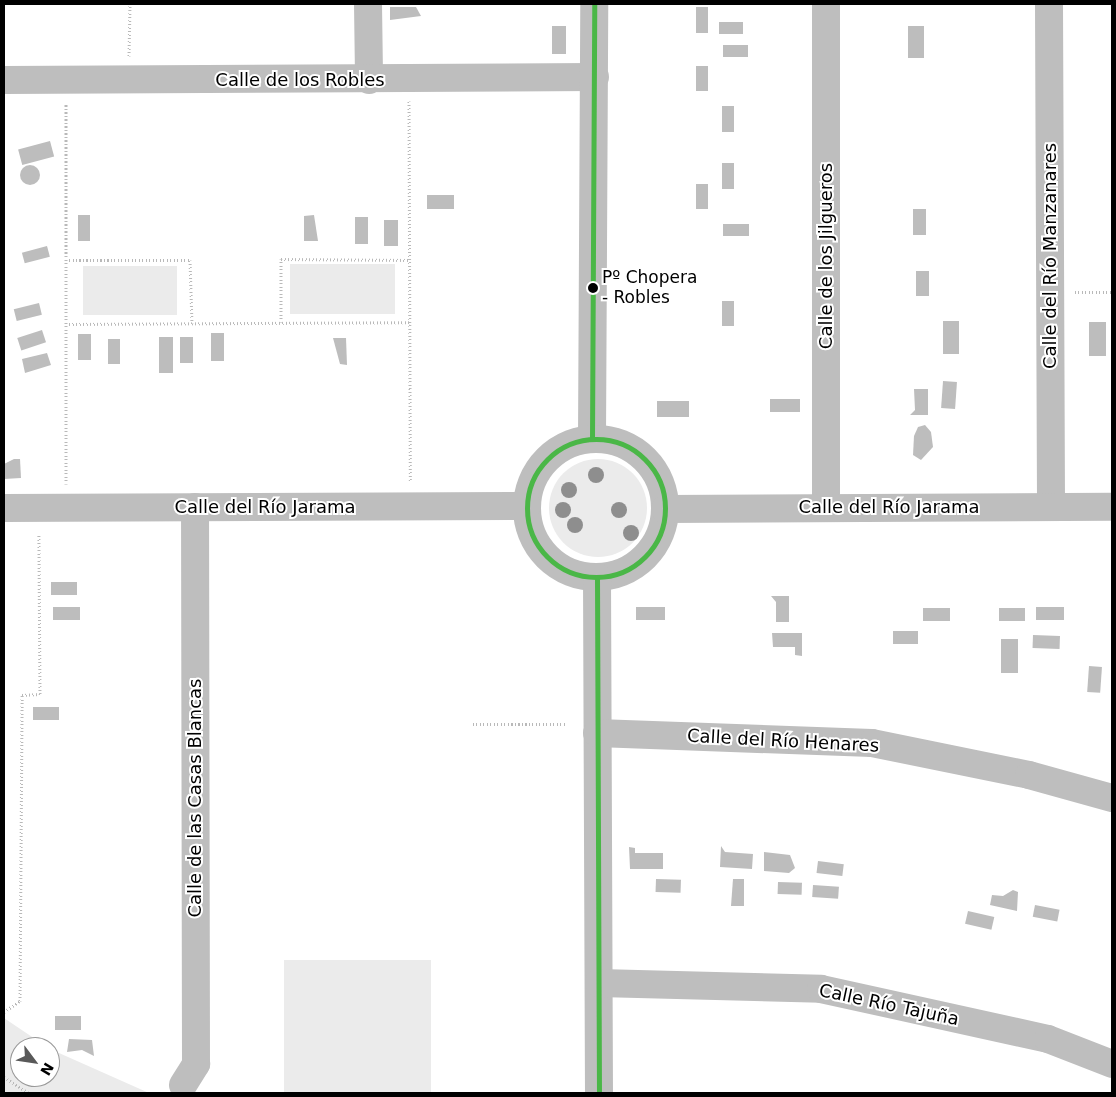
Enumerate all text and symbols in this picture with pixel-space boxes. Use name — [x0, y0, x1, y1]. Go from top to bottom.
street label: Calle de los Robles — [215, 69, 385, 91]
street label: Calle del Río Manzanares — [1039, 143, 1061, 369]
street label: Calle de los Jilgueros — [815, 163, 837, 349]
place label: Pº Chopera - Robles — [602, 268, 697, 308]
marker: Pº Chopera - Robles — [588, 283, 598, 293]
street label: Calle del Río Jarama — [174, 496, 356, 518]
street label: Calle del Río Jarama — [798, 496, 980, 518]
street label: Calle de las Casas Blancas — [184, 679, 206, 917]
street label: Calle del Río Henares — [686, 725, 880, 757]
street label: Calle Río Tajuña — [817, 980, 961, 1030]
north arrow — [10, 1037, 60, 1087]
text: N — [37, 1060, 57, 1078]

